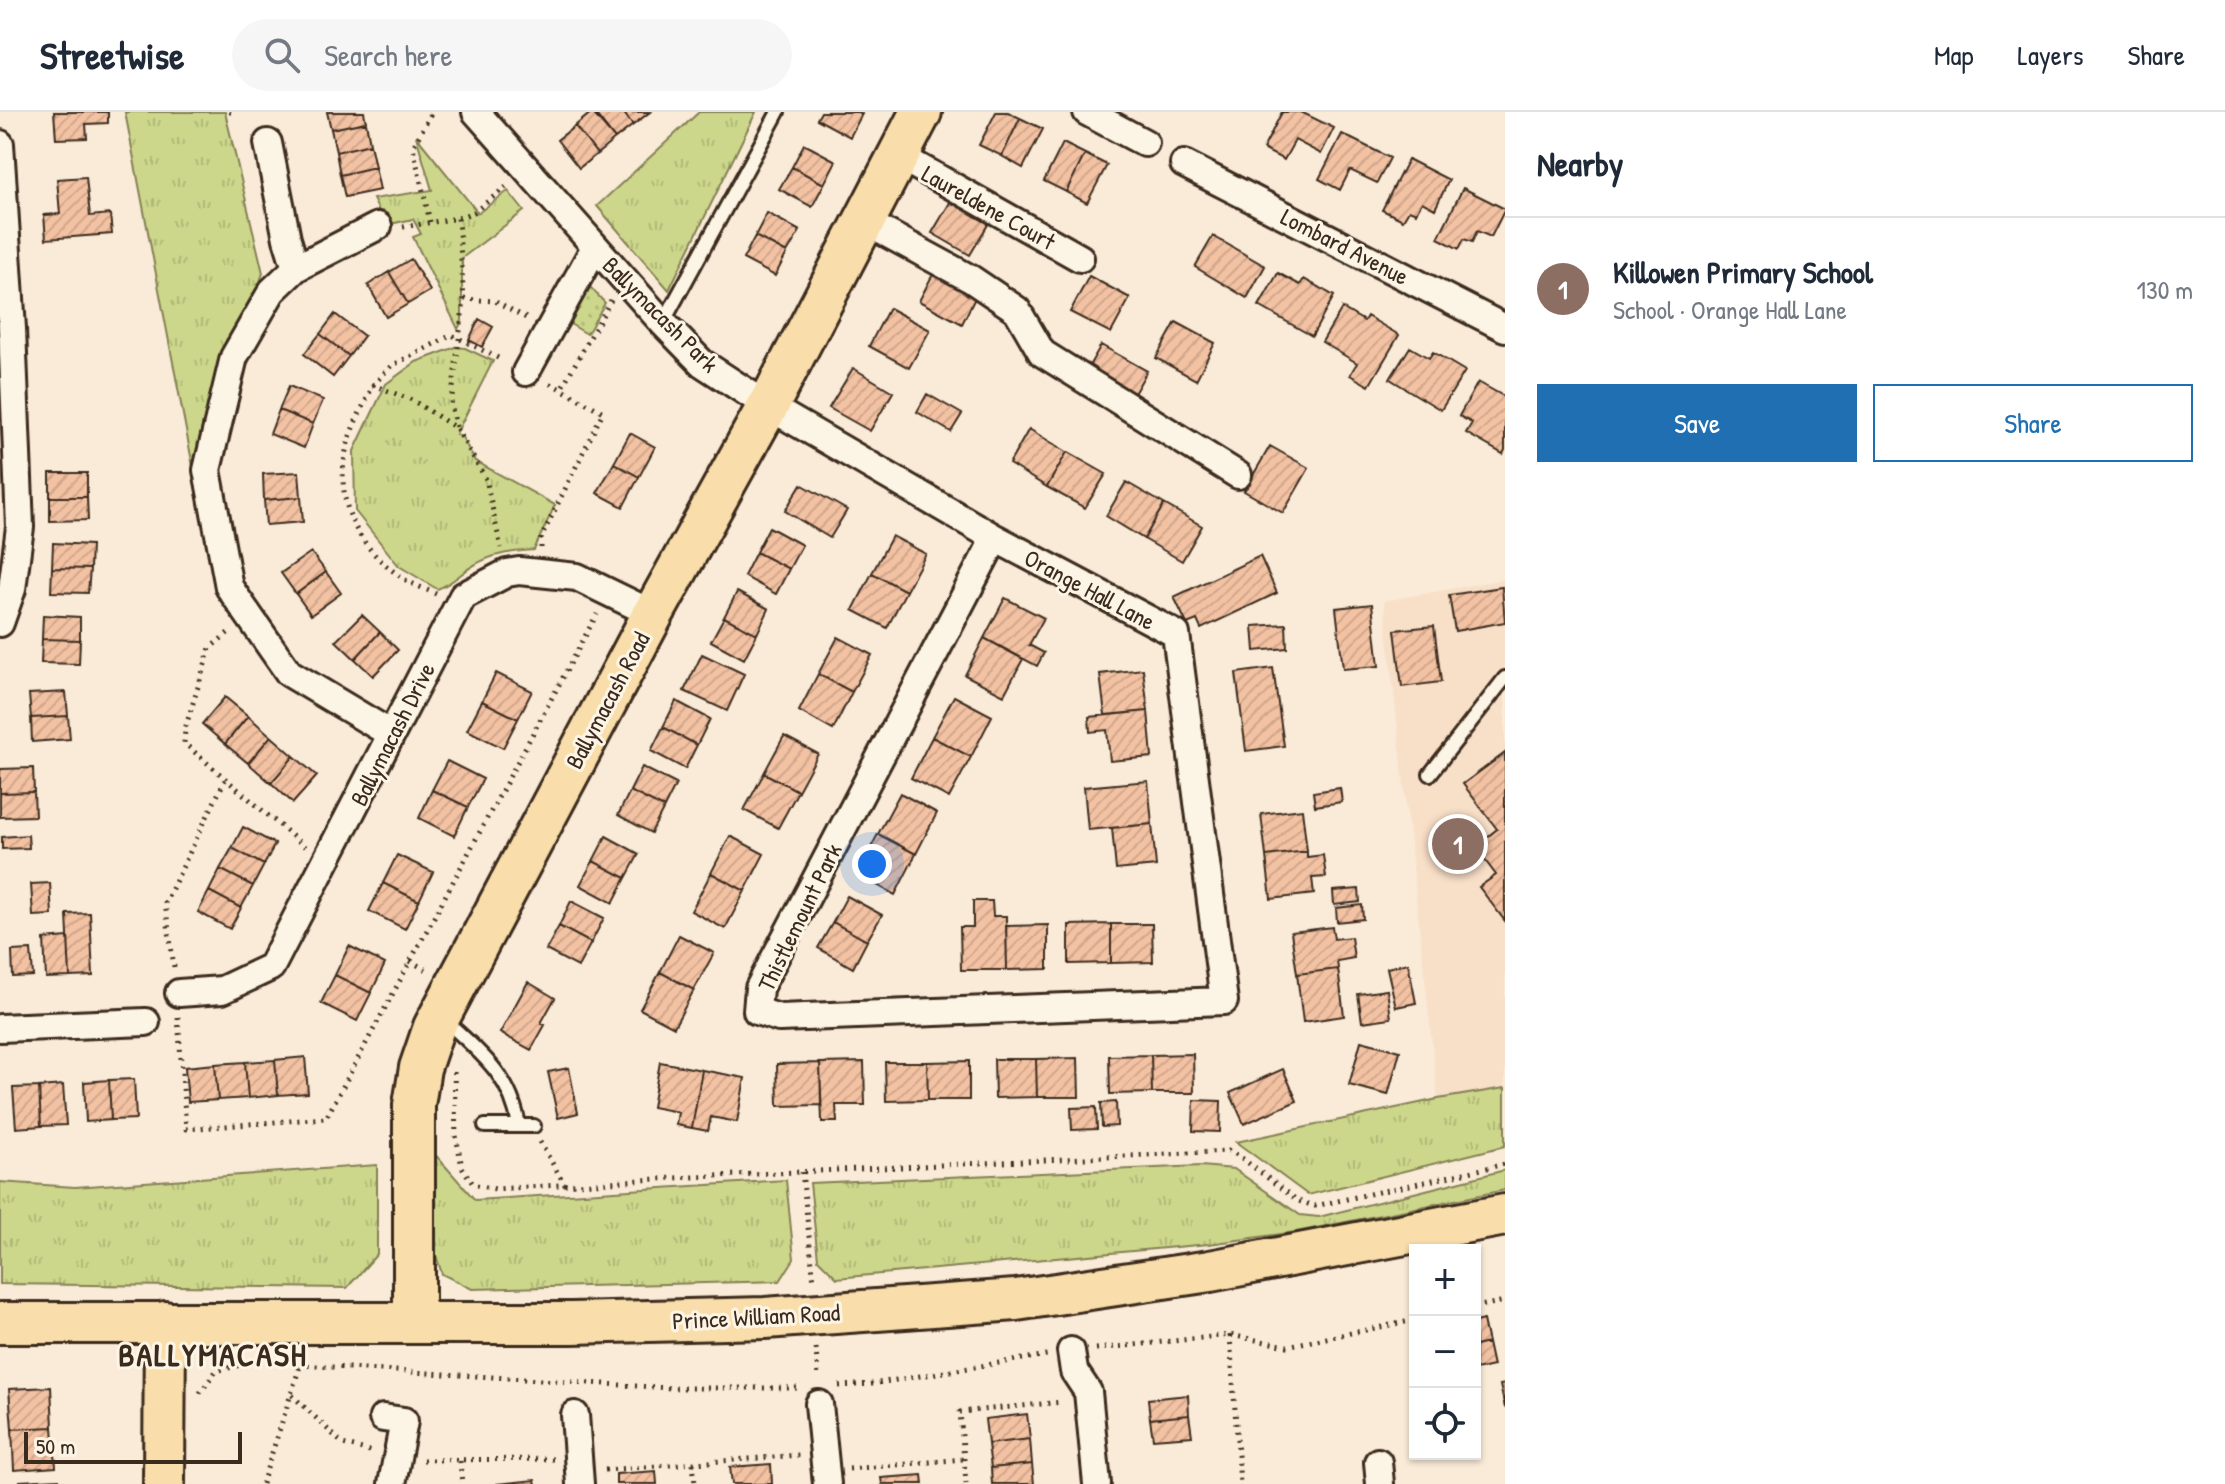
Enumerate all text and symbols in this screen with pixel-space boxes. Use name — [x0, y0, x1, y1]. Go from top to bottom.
search box — [232, 19, 792, 91]
text: Streetwise — [40, 29, 184, 81]
icon: search — [260, 33, 304, 77]
text: Search here — [324, 35, 453, 75]
text: Map — [1934, 36, 1974, 74]
text: Layers — [2018, 36, 2083, 74]
text: Share — [2127, 36, 2185, 74]
text: Nearby — [1537, 141, 1623, 187]
street label: Laureldene Court — [917, 157, 1062, 257]
street label: Lombard Avenue — [1276, 200, 1415, 292]
street label: Ballymacash Park — [596, 249, 726, 379]
text: Killowen Primary School — [1613, 252, 1873, 292]
text: 1 — [1558, 272, 1568, 307]
text: 130 m — [2137, 272, 2193, 307]
text: School · Orange Hall Lane — [1613, 292, 1847, 327]
button: Save — [1537, 384, 1857, 462]
button: Share — [1873, 384, 2193, 462]
street label: Orange Hall Lane — [1019, 541, 1161, 637]
street label: Ballymacash Road — [557, 626, 657, 774]
street label: Ballymacash Drive — [342, 657, 442, 811]
pin: 1 — [1432, 814, 1484, 874]
street label: Thistlemount Park — [749, 838, 849, 996]
your location — [852, 844, 892, 884]
map controls — [1409, 1244, 1481, 1460]
button: + — [1409, 1244, 1481, 1316]
street label: Prince William Road — [671, 1296, 841, 1336]
button: − — [1409, 1316, 1481, 1388]
district label: BALLYMACASH — [118, 1333, 308, 1376]
button: locate — [1409, 1388, 1481, 1460]
scale bar — [24, 1428, 242, 1464]
text: 50 m — [36, 1431, 75, 1461]

